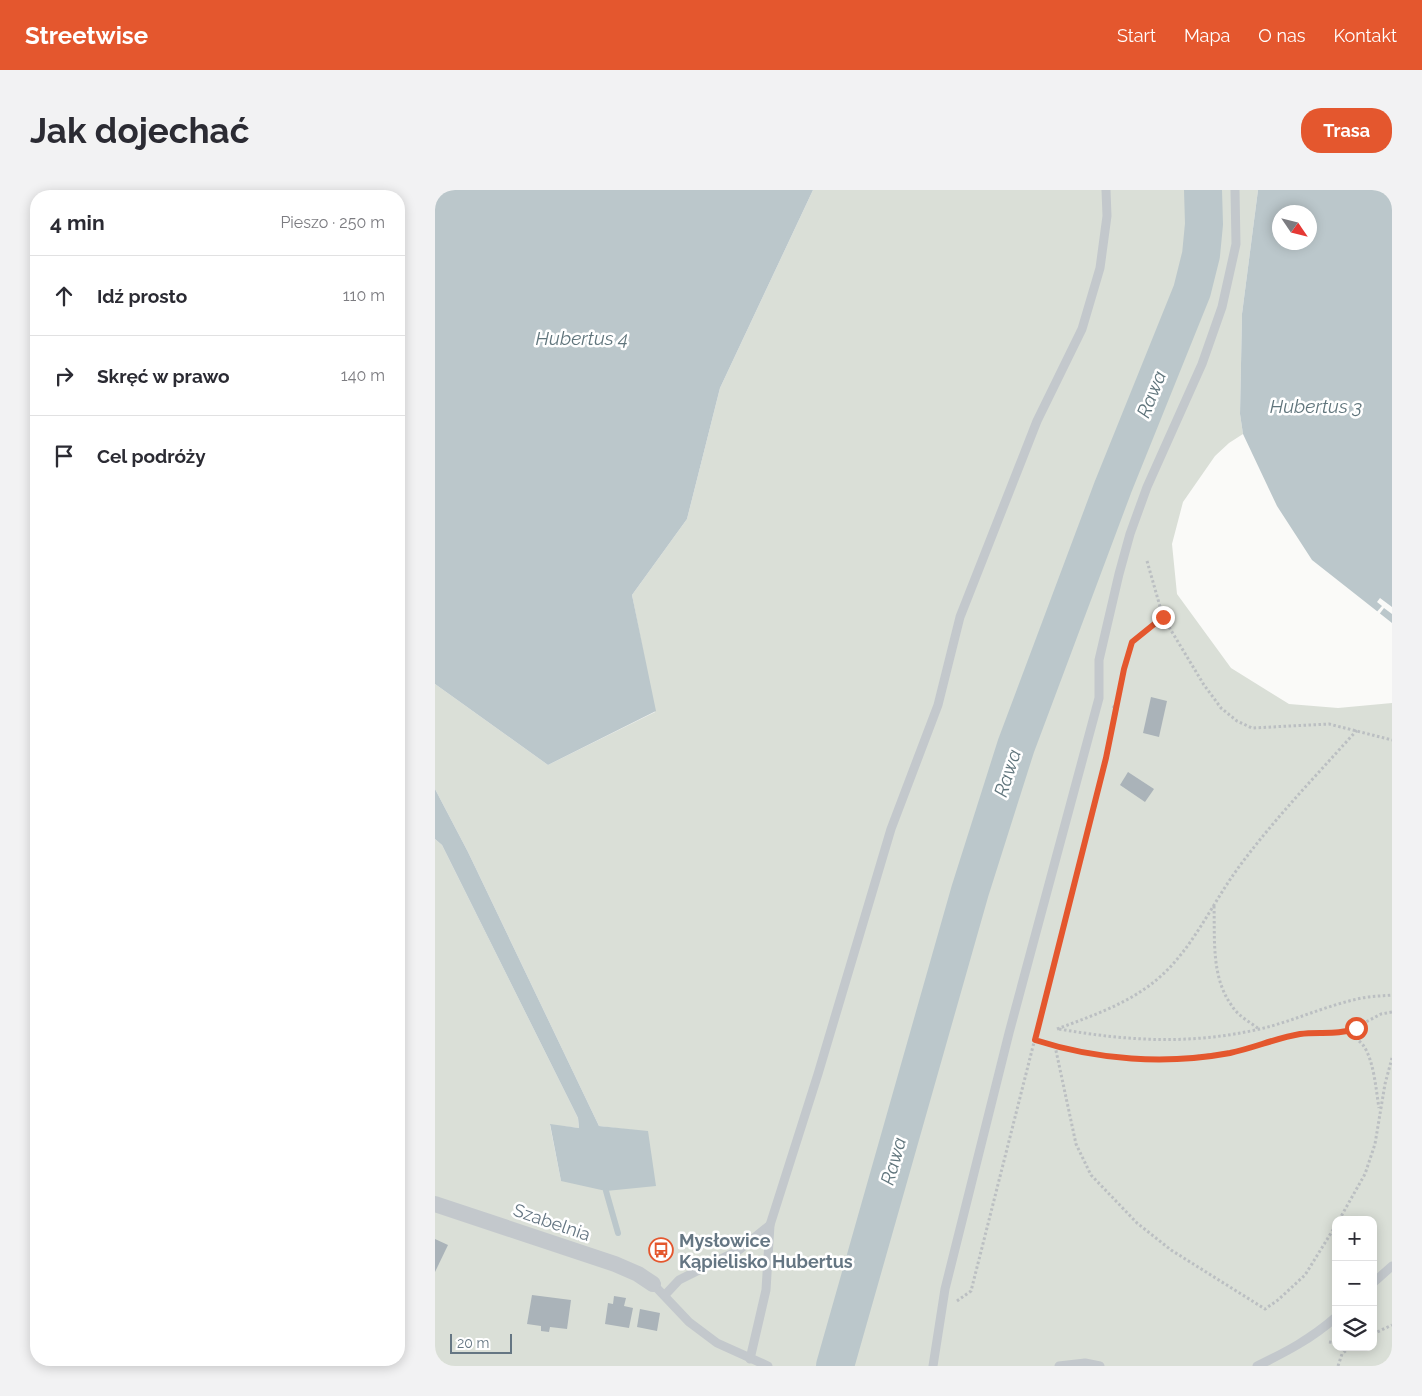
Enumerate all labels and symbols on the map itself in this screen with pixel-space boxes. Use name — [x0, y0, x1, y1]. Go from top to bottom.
north arrow — [1272, 205, 1317, 250]
water label: Hubertus 4 — [536, 327, 628, 349]
water label: Rawa — [1132, 367, 1170, 421]
water label: Hubertus 3 — [1270, 395, 1363, 417]
route end — [1152, 606, 1175, 629]
water label: Rawa — [989, 746, 1025, 800]
route start — [1345, 1017, 1368, 1040]
water label: Rawa — [876, 1135, 910, 1187]
street label: Szabelnia — [511, 1199, 593, 1245]
place label: Mysłowice Kąpielisko Hubertus — [679, 1230, 853, 1272]
bus stop icon: Mysłowice Kąpielisko Hubertus — [648, 1237, 674, 1263]
scale bar — [450, 1331, 513, 1354]

